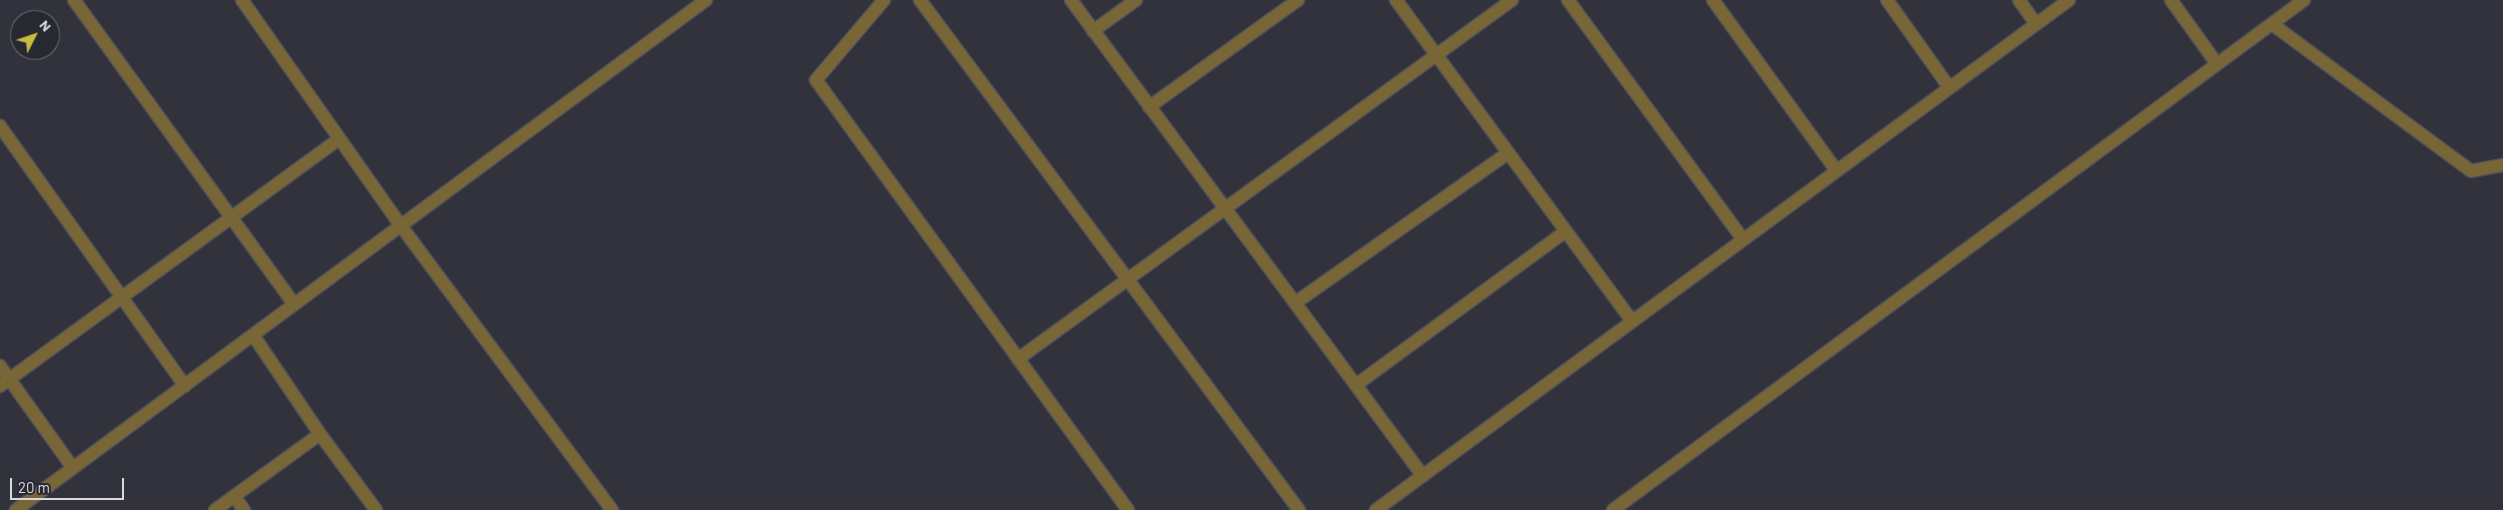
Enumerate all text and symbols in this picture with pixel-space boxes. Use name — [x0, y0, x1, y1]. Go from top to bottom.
north arrow — [10, 10, 60, 60]
text: N — [36, 16, 55, 35]
scale bar — [12, 468, 126, 500]
text: 20 m — [18, 478, 50, 496]

